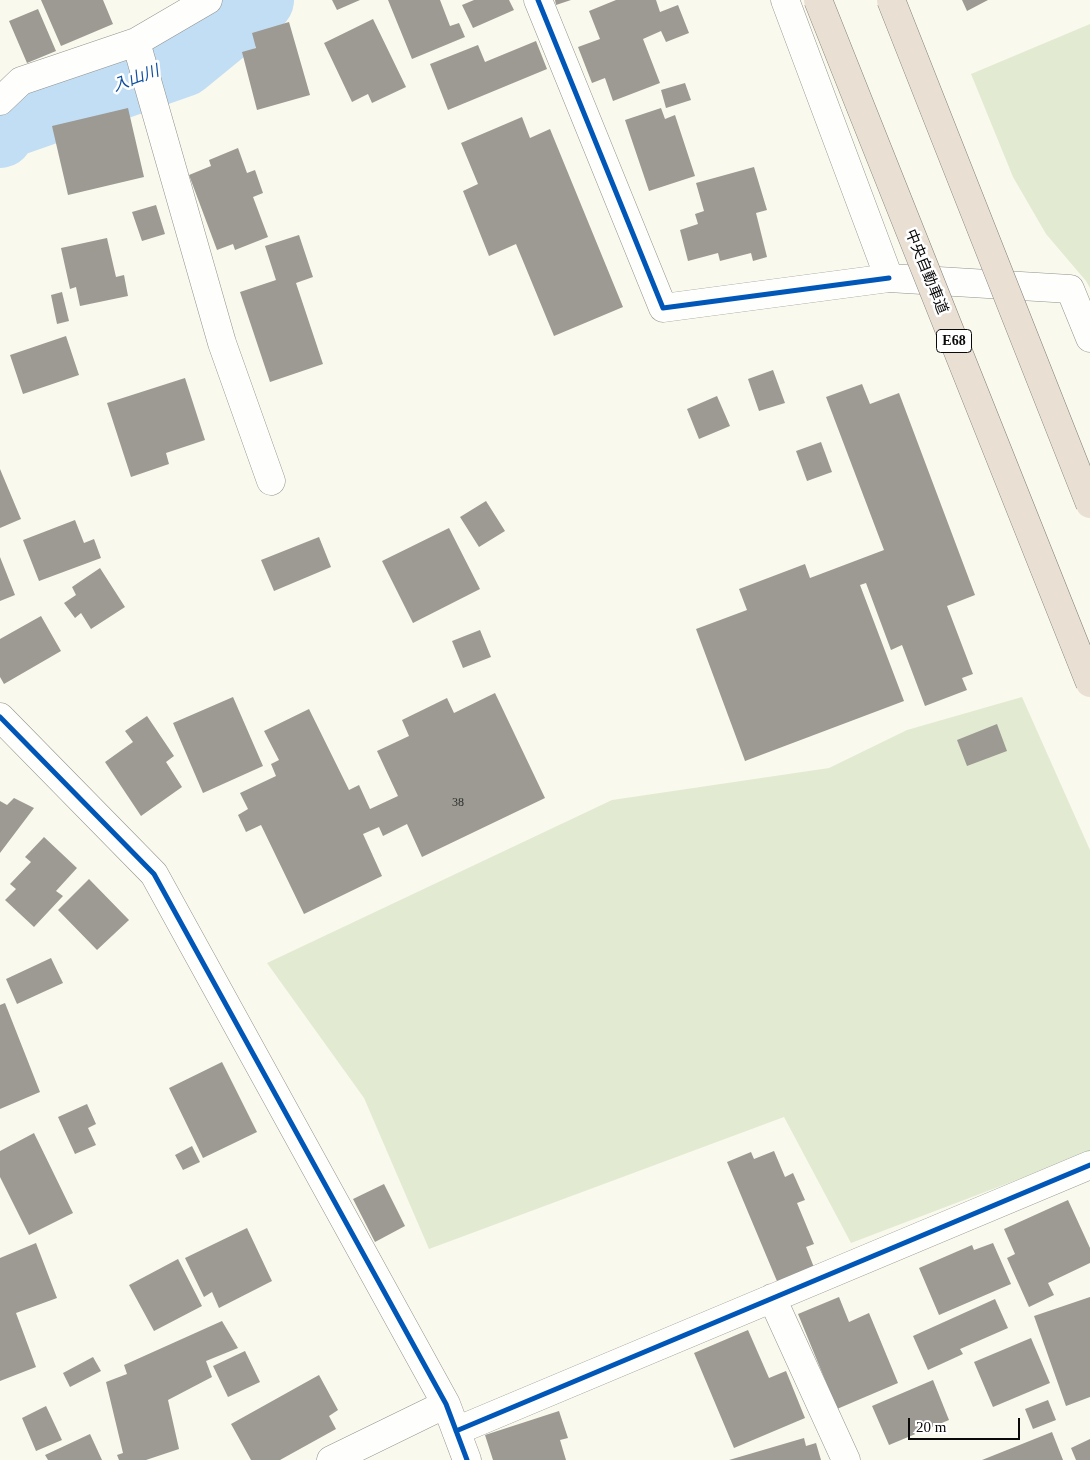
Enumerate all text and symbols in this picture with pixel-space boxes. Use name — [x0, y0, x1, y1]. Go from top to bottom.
water label: 入山川 — [110, 62, 162, 96]
street label: 中央自動車道 — [901, 227, 951, 317]
road number: E68 — [936, 330, 972, 352]
house number: 38 — [452, 796, 464, 810]
scale bar — [910, 1408, 1022, 1440]
text: 20 m — [916, 1419, 946, 1435]

